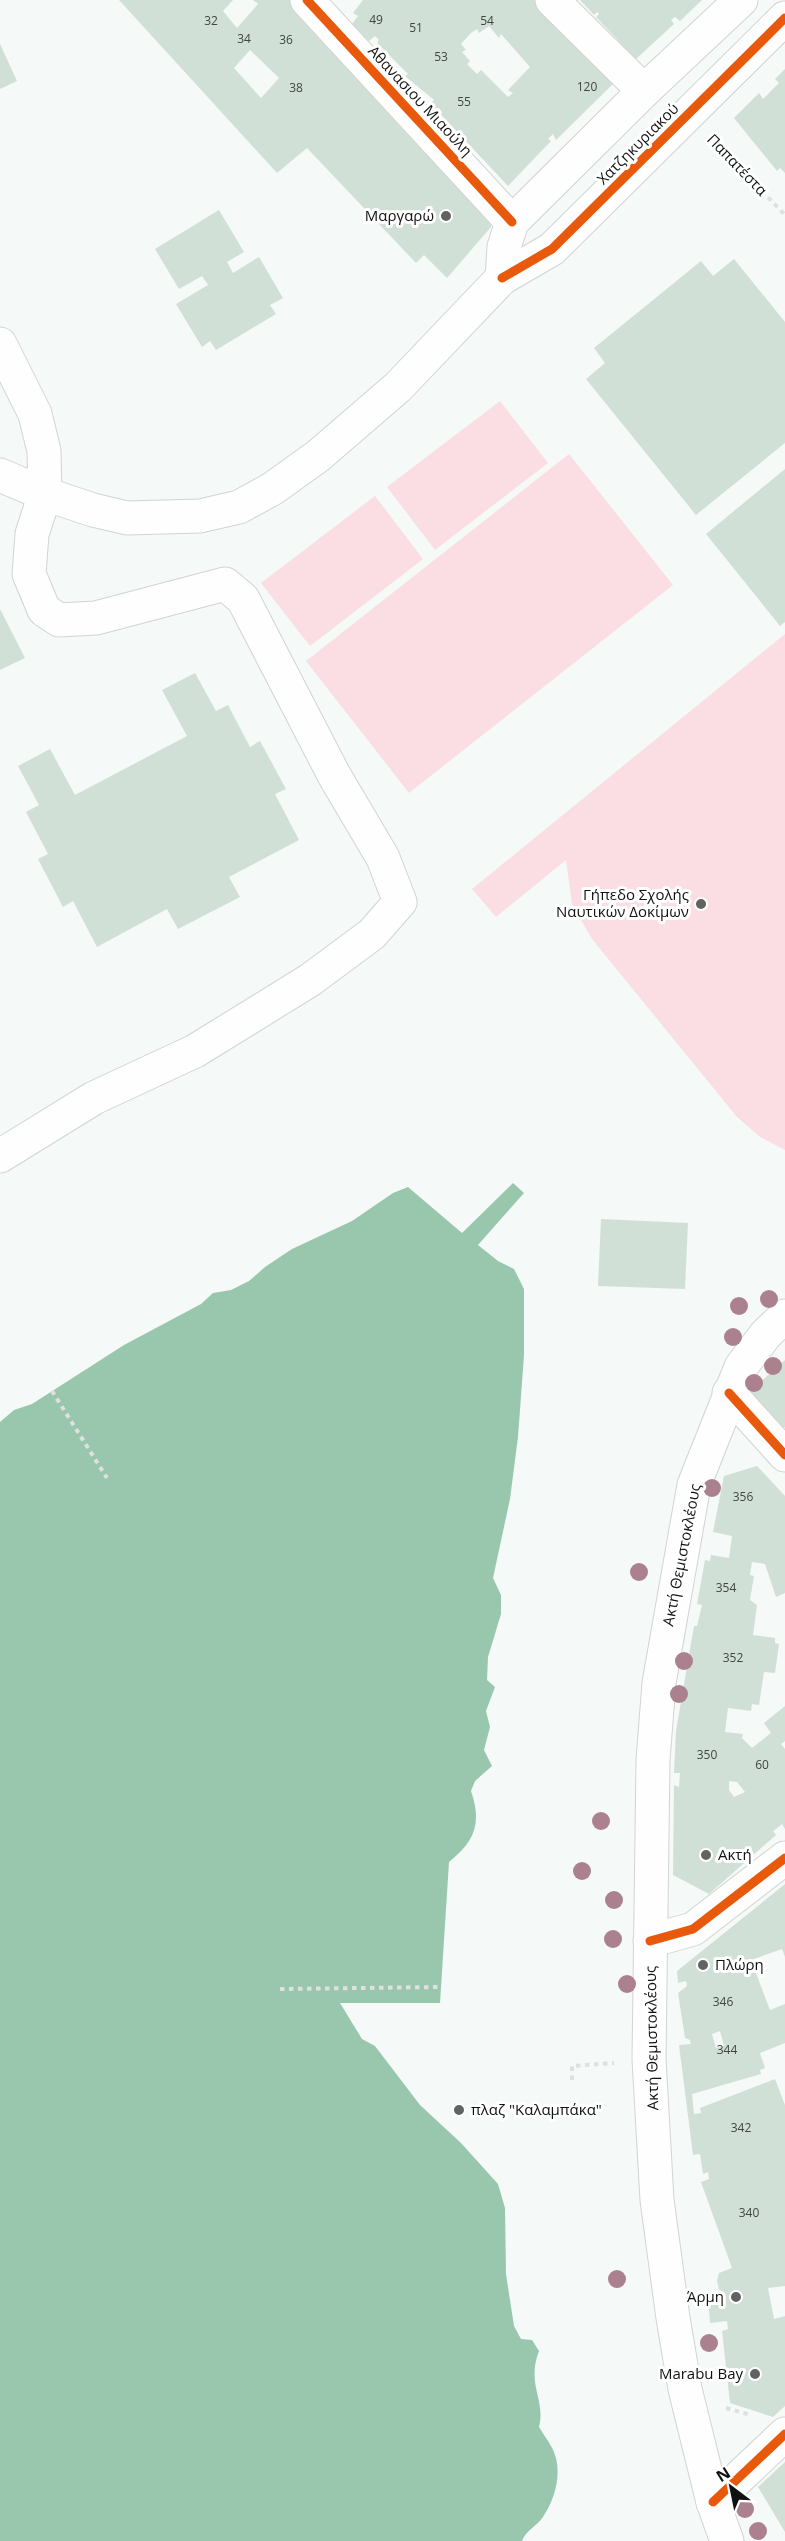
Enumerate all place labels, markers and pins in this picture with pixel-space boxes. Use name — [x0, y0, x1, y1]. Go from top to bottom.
place label: Μαργαρώ — [365, 205, 434, 225]
marker: Μαργαρώ — [439, 209, 453, 223]
place label: Γήπεδο Σχολής Ναυτικών Δοκίμων — [556, 884, 689, 921]
marker: Γήπεδο Σχολής Ναυτικών Δοκίμων — [694, 897, 708, 911]
place label: Ακτή — [718, 1844, 752, 1864]
marker: Ακτή — [699, 1848, 713, 1862]
place label: Πλώρη — [715, 1954, 764, 1974]
marker: Πλώρη — [696, 1958, 710, 1972]
place label: πλαζ "Καλαμπάκα" — [471, 2099, 602, 2119]
marker: πλαζ "Καλαμπάκα" — [452, 2103, 466, 2117]
place label: Άρμη — [687, 2286, 724, 2306]
marker: Άρμη — [729, 2290, 743, 2304]
place label: Marabu Bay — [659, 2363, 743, 2383]
marker: Marabu Bay — [748, 2367, 762, 2381]

